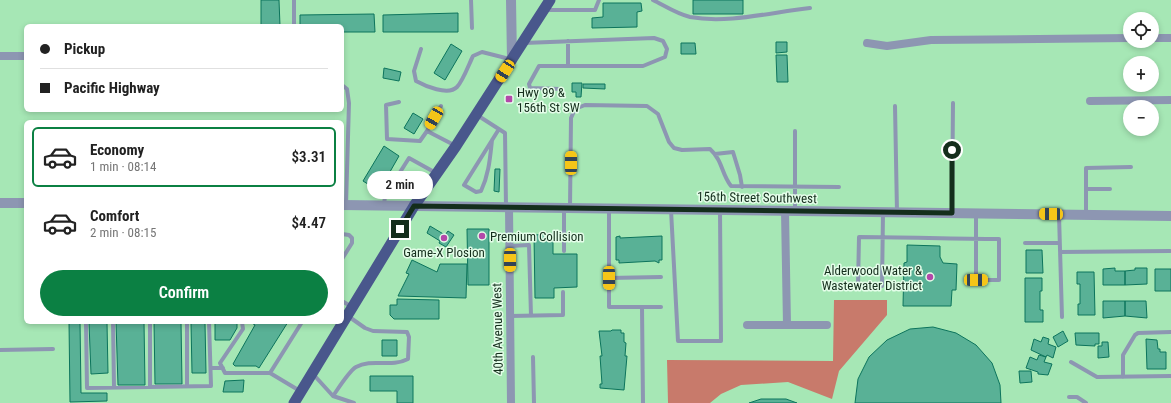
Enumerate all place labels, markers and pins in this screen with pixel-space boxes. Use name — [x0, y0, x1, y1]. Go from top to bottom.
place label: Hwy 99 & 156th St SW — [517, 85, 580, 115]
marker: Hwy 99 & 156th St SW — [504, 94, 514, 104]
place label: Premium Collision — [490, 229, 584, 244]
marker: Premium Collision — [477, 231, 487, 241]
marker: Game-X Plosion — [439, 233, 449, 243]
place label: Game-X Plosion — [403, 245, 485, 260]
place label: Alderwood Water & Wastewater District — [822, 263, 922, 293]
marker: Alderwood Water & Wastewater District — [925, 272, 935, 282]

